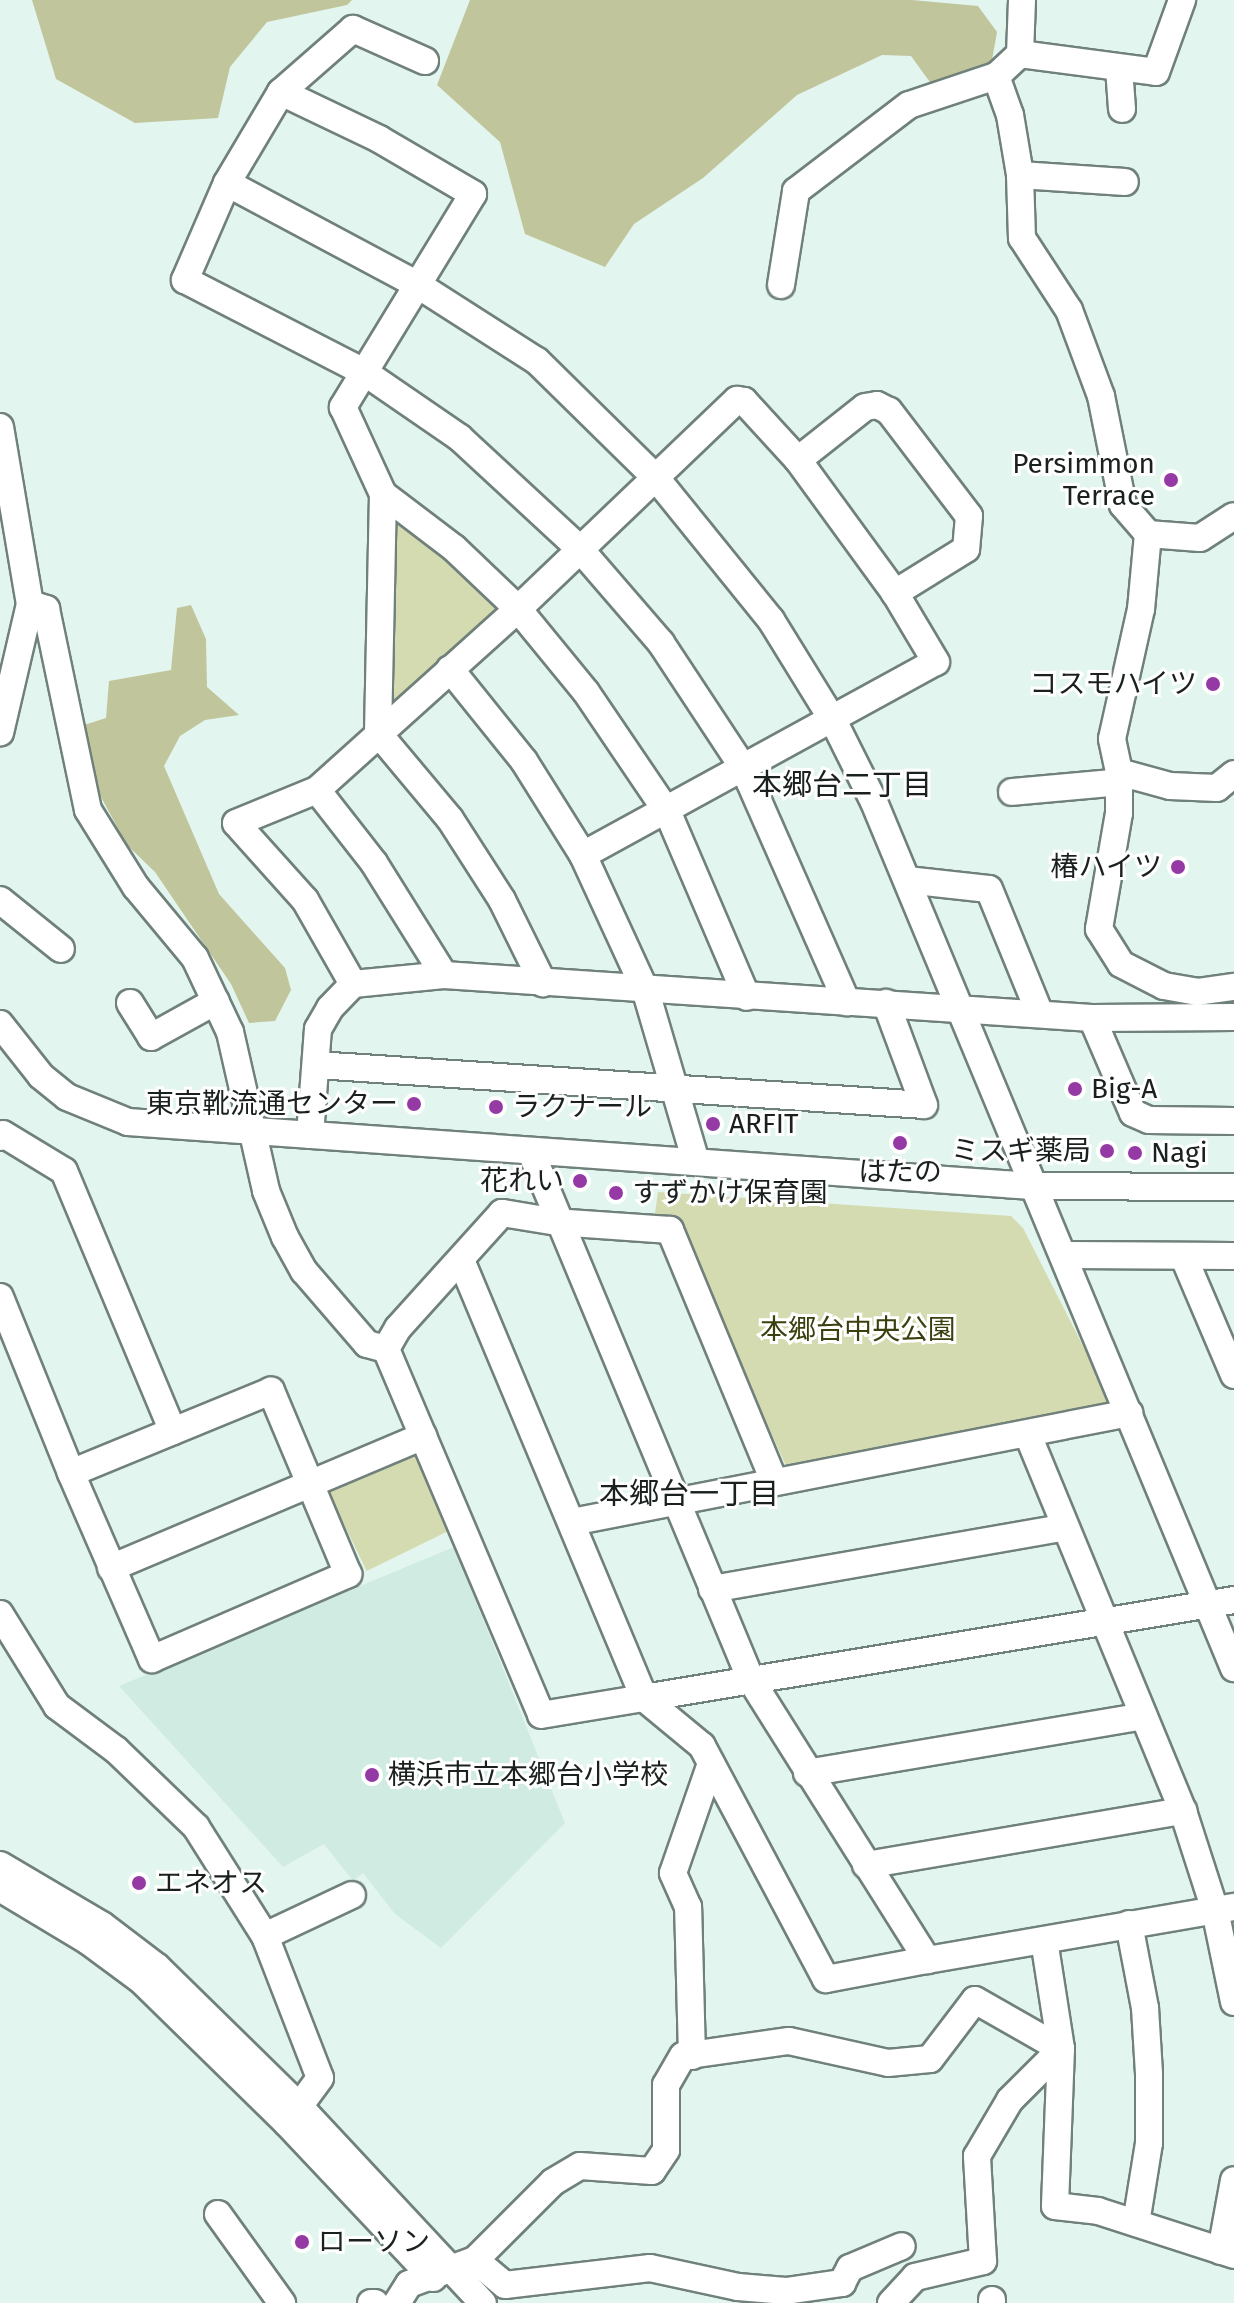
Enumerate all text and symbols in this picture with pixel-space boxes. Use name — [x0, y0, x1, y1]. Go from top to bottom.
place label: Persimmon Terrace — [1012, 447, 1155, 513]
marker: Persimmon Terrace — [1162, 471, 1180, 489]
place label: コスモハイツ — [1029, 667, 1197, 701]
marker: コスモハイツ — [1204, 675, 1222, 693]
district label: 本郷台二丁目 — [752, 767, 932, 803]
place label: 椿ハイツ — [1050, 850, 1162, 884]
marker: 椿ハイツ — [1169, 858, 1187, 876]
place label: Big-A — [1091, 1072, 1157, 1106]
marker: Big-A — [1066, 1080, 1084, 1098]
place label: 東京靴流通センター — [146, 1087, 398, 1121]
place label: ラクナール — [512, 1090, 652, 1124]
marker: 東京靴流通センター — [405, 1095, 423, 1113]
marker: ラクナール — [487, 1098, 505, 1116]
place label: ARFIT — [729, 1107, 798, 1141]
marker: ARFIT — [704, 1115, 722, 1133]
marker: はたの — [891, 1134, 909, 1152]
place label: ミスギ薬局 — [951, 1134, 1091, 1168]
place label: Nagi — [1151, 1136, 1208, 1170]
marker: ミスギ薬局 — [1098, 1142, 1116, 1160]
marker: Nagi — [1126, 1144, 1144, 1162]
place label: はたの — [858, 1155, 942, 1189]
place label: 花れい — [480, 1164, 564, 1198]
marker: 花れい — [571, 1172, 589, 1190]
place label: すずかけ保育園 — [632, 1176, 828, 1210]
marker: すずかけ保育園 — [607, 1184, 625, 1202]
park label: 本郷台中央公園 — [760, 1313, 956, 1347]
district label: 本郷台一丁目 — [599, 1476, 779, 1512]
place label: 横浜市立本郷台小学校 — [388, 1758, 668, 1792]
marker: 横浜市立本郷台小学校 — [363, 1766, 381, 1784]
place label: エネオス — [155, 1866, 267, 1900]
marker: エネオス — [130, 1874, 148, 1892]
place label: ローソン — [318, 2225, 430, 2259]
marker: ローソン — [293, 2233, 311, 2251]

